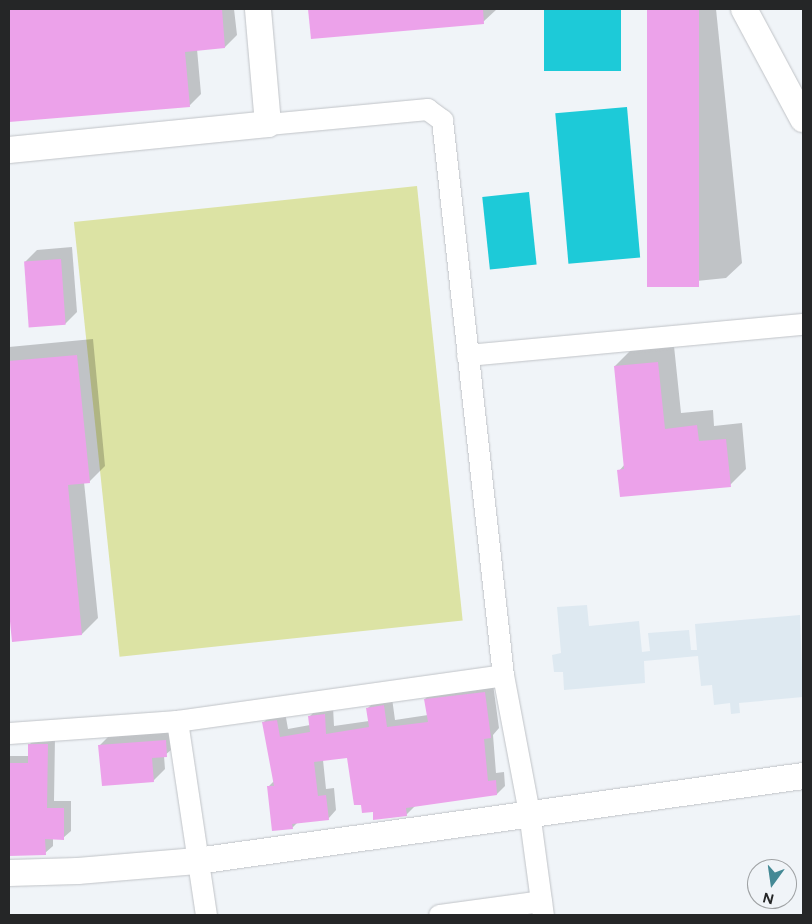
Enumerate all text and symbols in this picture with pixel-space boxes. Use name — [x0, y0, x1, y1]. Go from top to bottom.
north arrow — [747, 859, 797, 909]
text: N — [761, 889, 776, 908]

